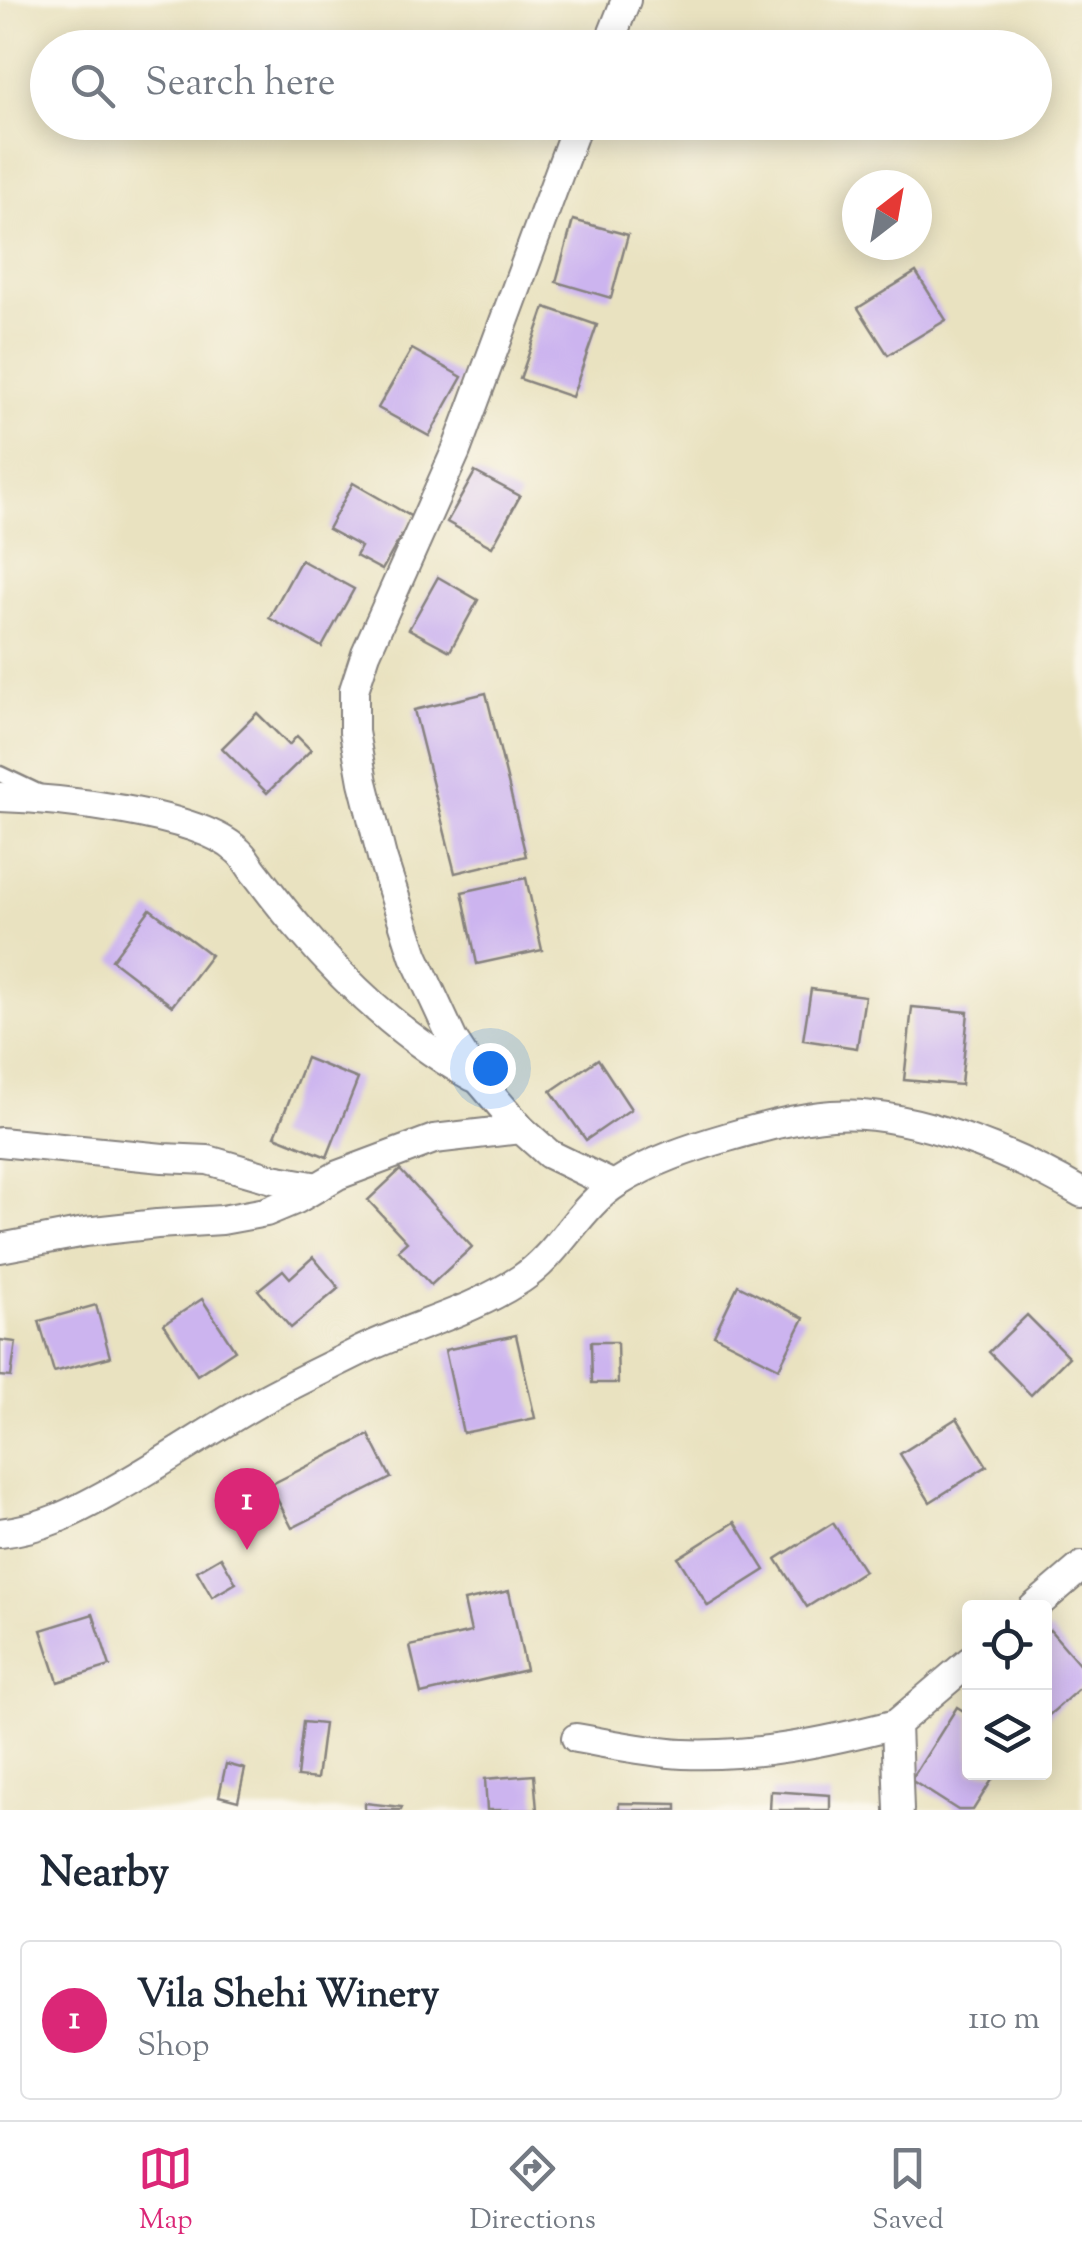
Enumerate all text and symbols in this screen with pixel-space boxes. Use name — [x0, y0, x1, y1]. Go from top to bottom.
search box — [30, 30, 1052, 140]
icon: search — [65, 58, 120, 113]
text: Search here — [145, 58, 336, 112]
north arrow — [842, 170, 932, 260]
your location — [465, 1043, 516, 1094]
pin: 1 — [214, 1468, 280, 1550]
map controls — [962, 1600, 1052, 1780]
button: locate — [962, 1600, 1052, 1690]
button: layers — [962, 1690, 1052, 1780]
text: Nearby — [40, 1845, 169, 1905]
text: Vila Shehi Winery — [137, 1970, 439, 2024]
text: 1 — [69, 1997, 80, 2043]
text: 110 m — [968, 1997, 1040, 2043]
text: Shop — [137, 2024, 209, 2070]
tab: Map — [138, 2141, 193, 2241]
tab: Directions — [469, 2141, 596, 2241]
tab: Saved — [872, 2141, 944, 2241]

